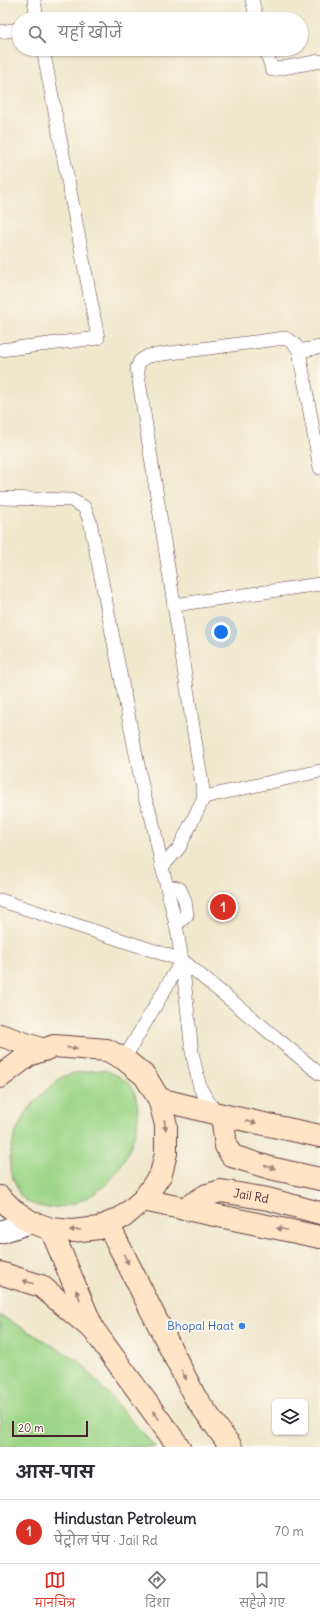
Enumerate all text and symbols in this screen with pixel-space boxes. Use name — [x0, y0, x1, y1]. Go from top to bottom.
search box — [12, 12, 308, 56]
icon: search — [26, 23, 48, 45]
text: यहाँ खोजें — [58, 23, 122, 42]
your location — [211, 622, 231, 642]
pin: 1 — [210, 892, 236, 922]
one-way arrow — [66, 1044, 78, 1051]
one-way arrow — [162, 1119, 168, 1132]
one-way arrow — [245, 1119, 258, 1125]
one-way arrow — [264, 1165, 276, 1171]
street label: Jail Rd — [232, 1185, 270, 1206]
one-way arrow — [276, 1226, 288, 1232]
one-way arrow — [69, 1227, 81, 1234]
one-way arrow — [123, 1253, 129, 1264]
one-way arrow — [22, 1279, 34, 1285]
one-way arrow — [75, 1289, 82, 1301]
place label: Bhopal Haat — [167, 1318, 234, 1333]
marker: Bhopal Haat — [237, 1321, 247, 1331]
one-way arrow — [181, 1369, 187, 1380]
map controls — [272, 1399, 308, 1435]
button: layers — [272, 1399, 308, 1435]
one-way arrow — [152, 1410, 160, 1421]
scale bar — [12, 1419, 88, 1438]
text: 20 m — [18, 1421, 44, 1435]
text: आस-पास — [16, 1461, 94, 1483]
text: Hindustan Petroleum — [54, 1509, 196, 1528]
text: 1 — [26, 1523, 32, 1540]
text: 70 m — [275, 1523, 304, 1540]
text: पेट्रोल पंप · Jail Rd — [54, 1532, 158, 1549]
tab: मानचित्र — [35, 1569, 75, 1615]
tab: दिशा — [145, 1569, 170, 1615]
tab: सहेजे गए — [240, 1569, 285, 1615]

